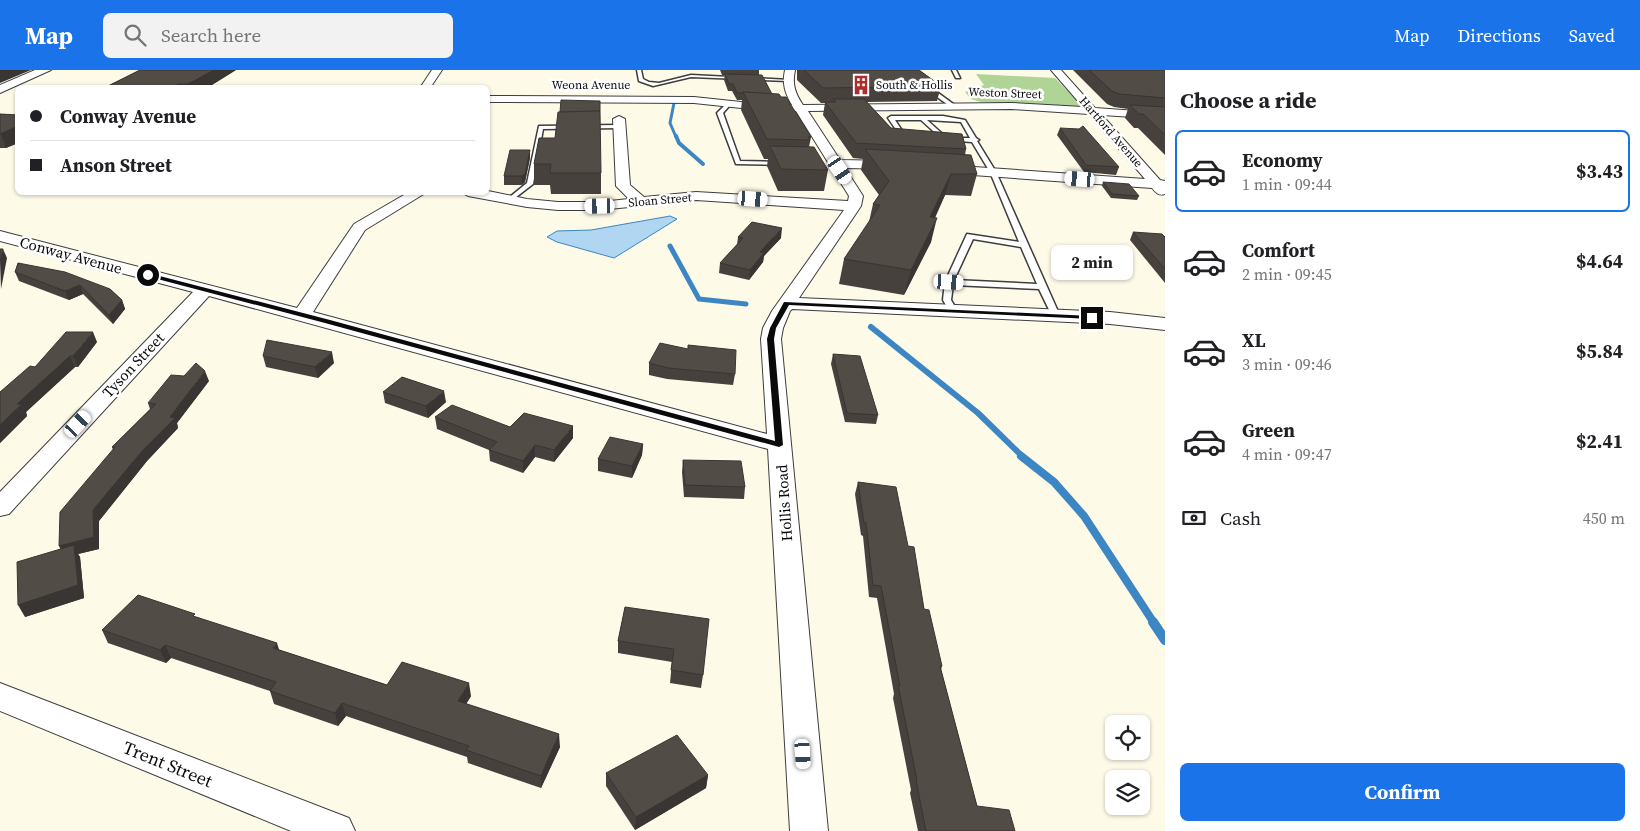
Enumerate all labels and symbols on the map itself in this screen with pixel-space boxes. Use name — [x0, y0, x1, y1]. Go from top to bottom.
building icon: South & Hollis — [850, 74, 872, 96]
street label: Weona Avenue — [552, 77, 630, 93]
place label: South & Hollis — [876, 77, 953, 93]
street label: Weston Street — [968, 84, 1042, 102]
street label: Hartford Avenue — [1076, 93, 1146, 171]
car — [825, 153, 854, 187]
car — [1064, 170, 1095, 188]
street label: Sloan Street — [628, 189, 692, 211]
car — [737, 190, 768, 208]
car — [584, 198, 615, 214]
street label: Conway Avenue — [17, 231, 125, 279]
callout: 2 min — [1051, 246, 1133, 280]
route start — [137, 264, 159, 286]
car — [933, 274, 964, 290]
route end — [1081, 307, 1103, 329]
street label: Tyson Street — [97, 328, 169, 402]
car — [62, 408, 93, 440]
street label: Hollis Road — [771, 463, 797, 542]
street label: Trent Street — [120, 735, 217, 793]
car — [794, 739, 811, 769]

